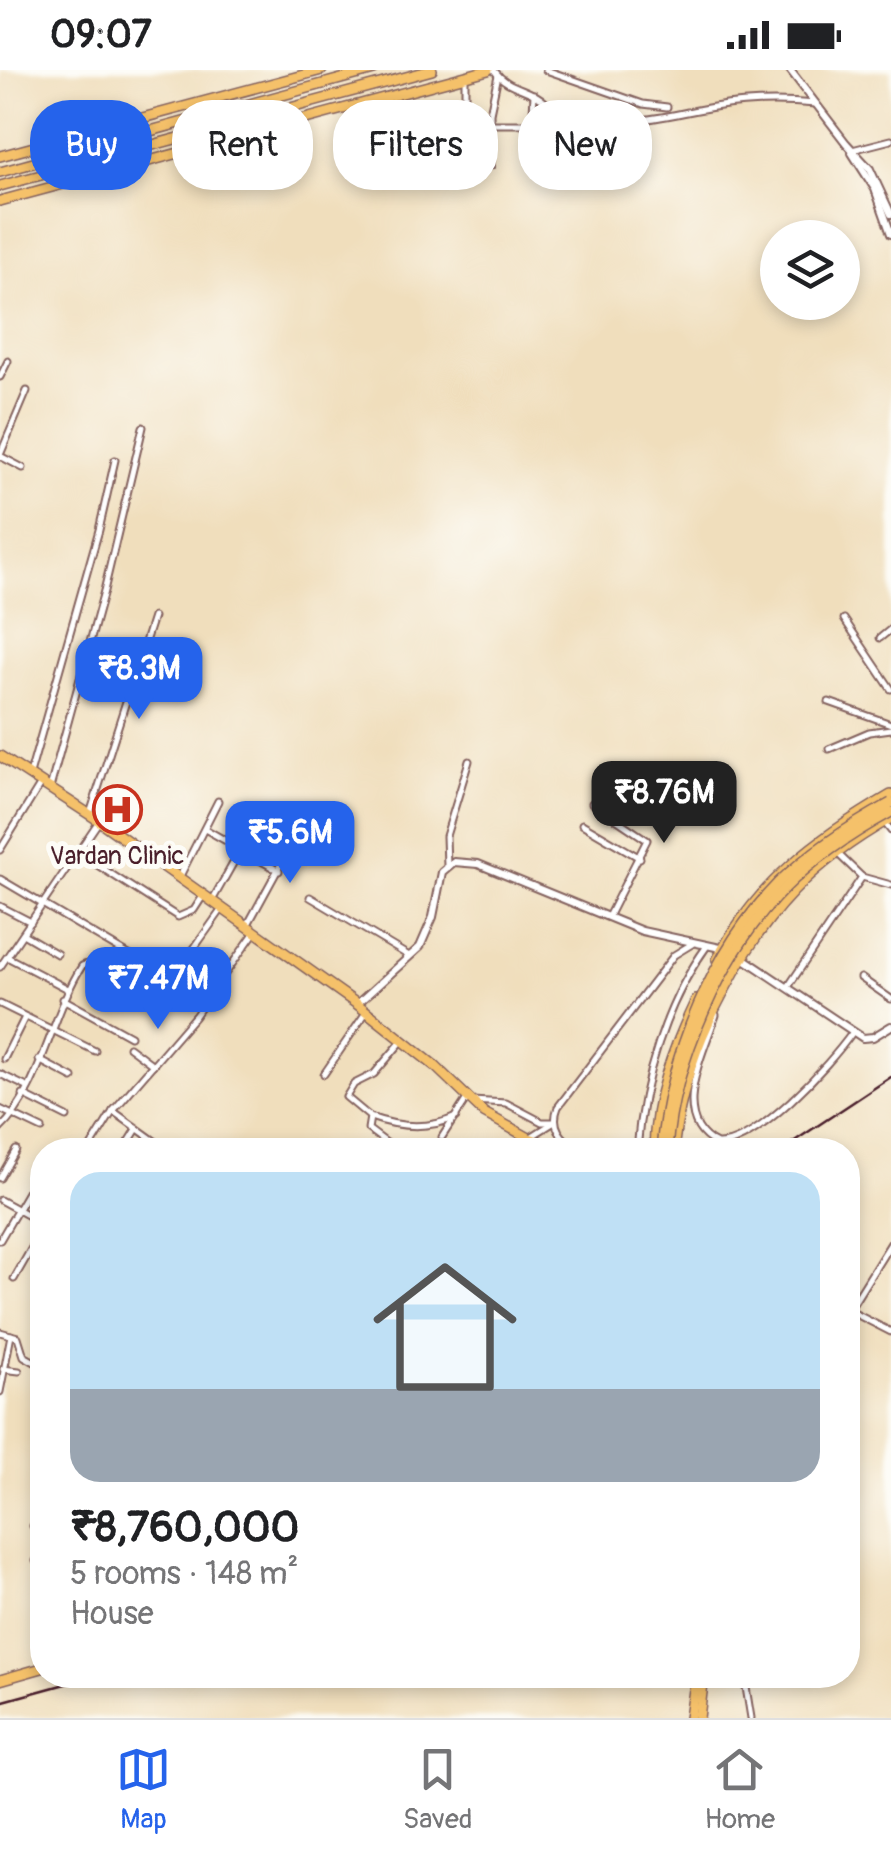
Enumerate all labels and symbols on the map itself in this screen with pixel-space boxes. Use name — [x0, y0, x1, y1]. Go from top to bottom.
pin: ₹8.3M — [69, 637, 209, 722]
pin: ₹8.76M — [583, 761, 745, 846]
hospital icon: Vardan Clinic — [91, 784, 143, 836]
pin: ₹5.6M — [220, 801, 360, 886]
place label: Vardan Clinic — [50, 841, 184, 872]
pin: ₹7.47M — [77, 947, 239, 1032]

